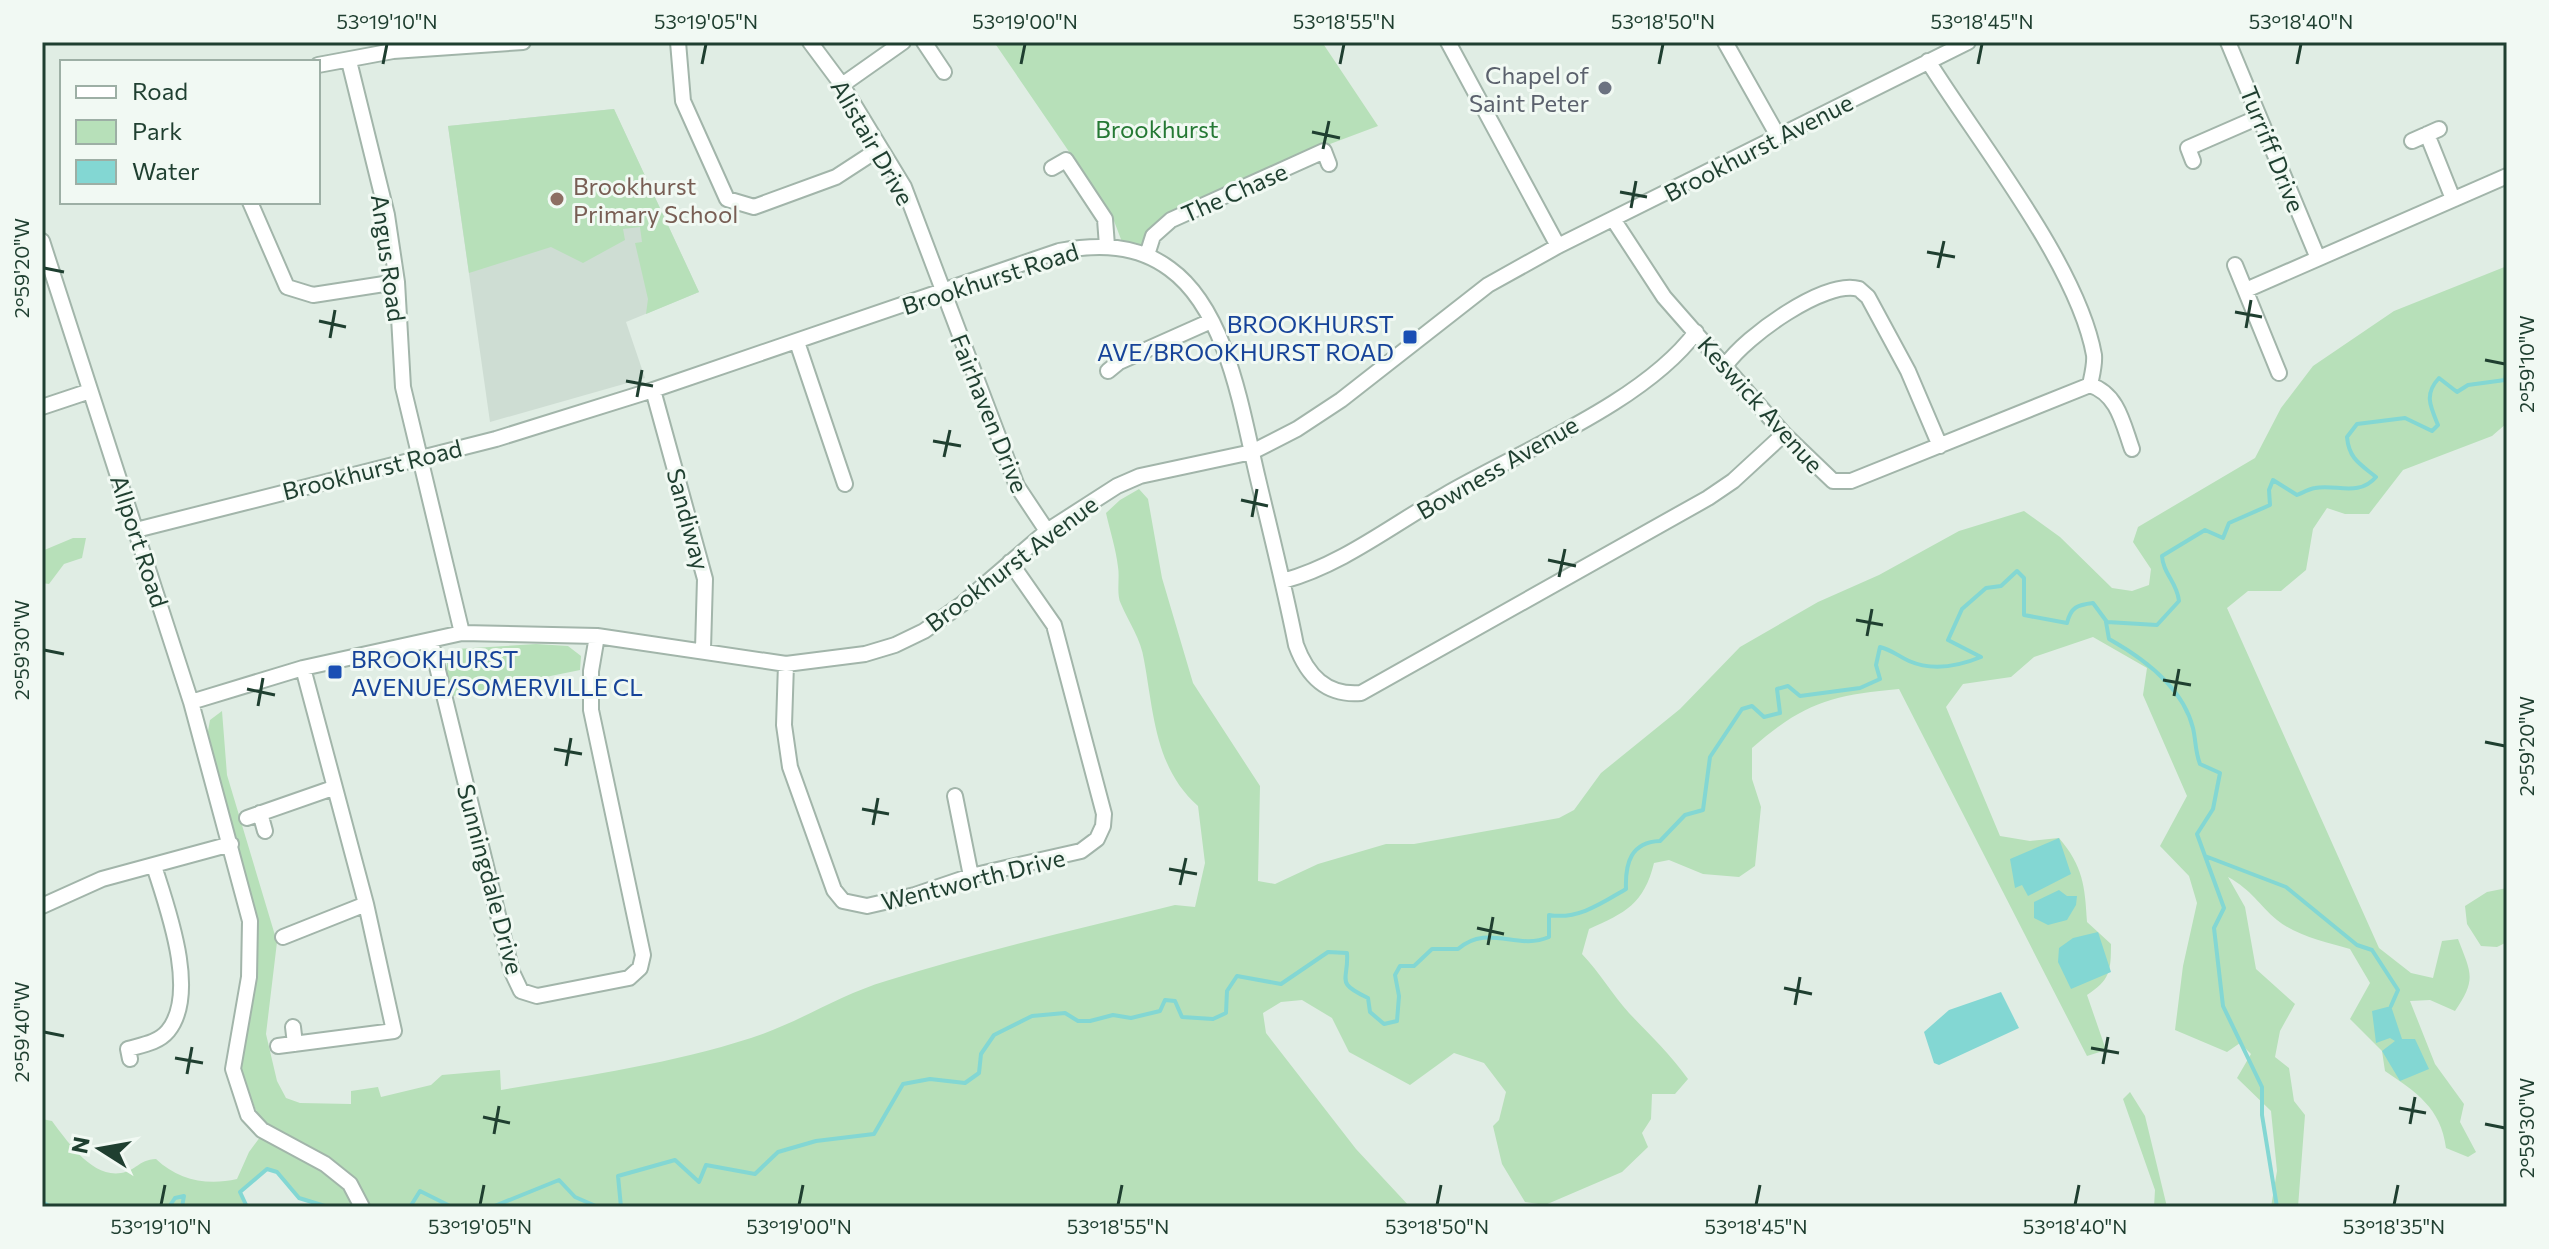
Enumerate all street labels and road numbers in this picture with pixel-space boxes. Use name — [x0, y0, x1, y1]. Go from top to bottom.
street label: Alistair Drive — [825, 74, 921, 210]
street label: Turriff Drive — [2235, 82, 2311, 216]
street label: Brookhurst Avenue — [1659, 87, 1857, 207]
street label: The Chase — [1177, 156, 1291, 228]
street label: Angus Road — [366, 192, 412, 324]
street label: Brookhurst Road — [898, 236, 1082, 320]
street label: Fairhaven Drive — [945, 329, 1035, 497]
street label: Keswick Avenue — [1692, 330, 1830, 478]
street label: Bowness Avenue — [1411, 409, 1583, 525]
street label: Brookhurst Road — [279, 433, 465, 505]
street label: Sandiway — [662, 465, 716, 573]
street label: Allport Road — [105, 471, 175, 611]
street label: Brookhurst Avenue — [919, 489, 1103, 637]
street label: Sunningdale Drive — [452, 781, 530, 977]
street label: Wentworth Drive — [878, 842, 1068, 916]

